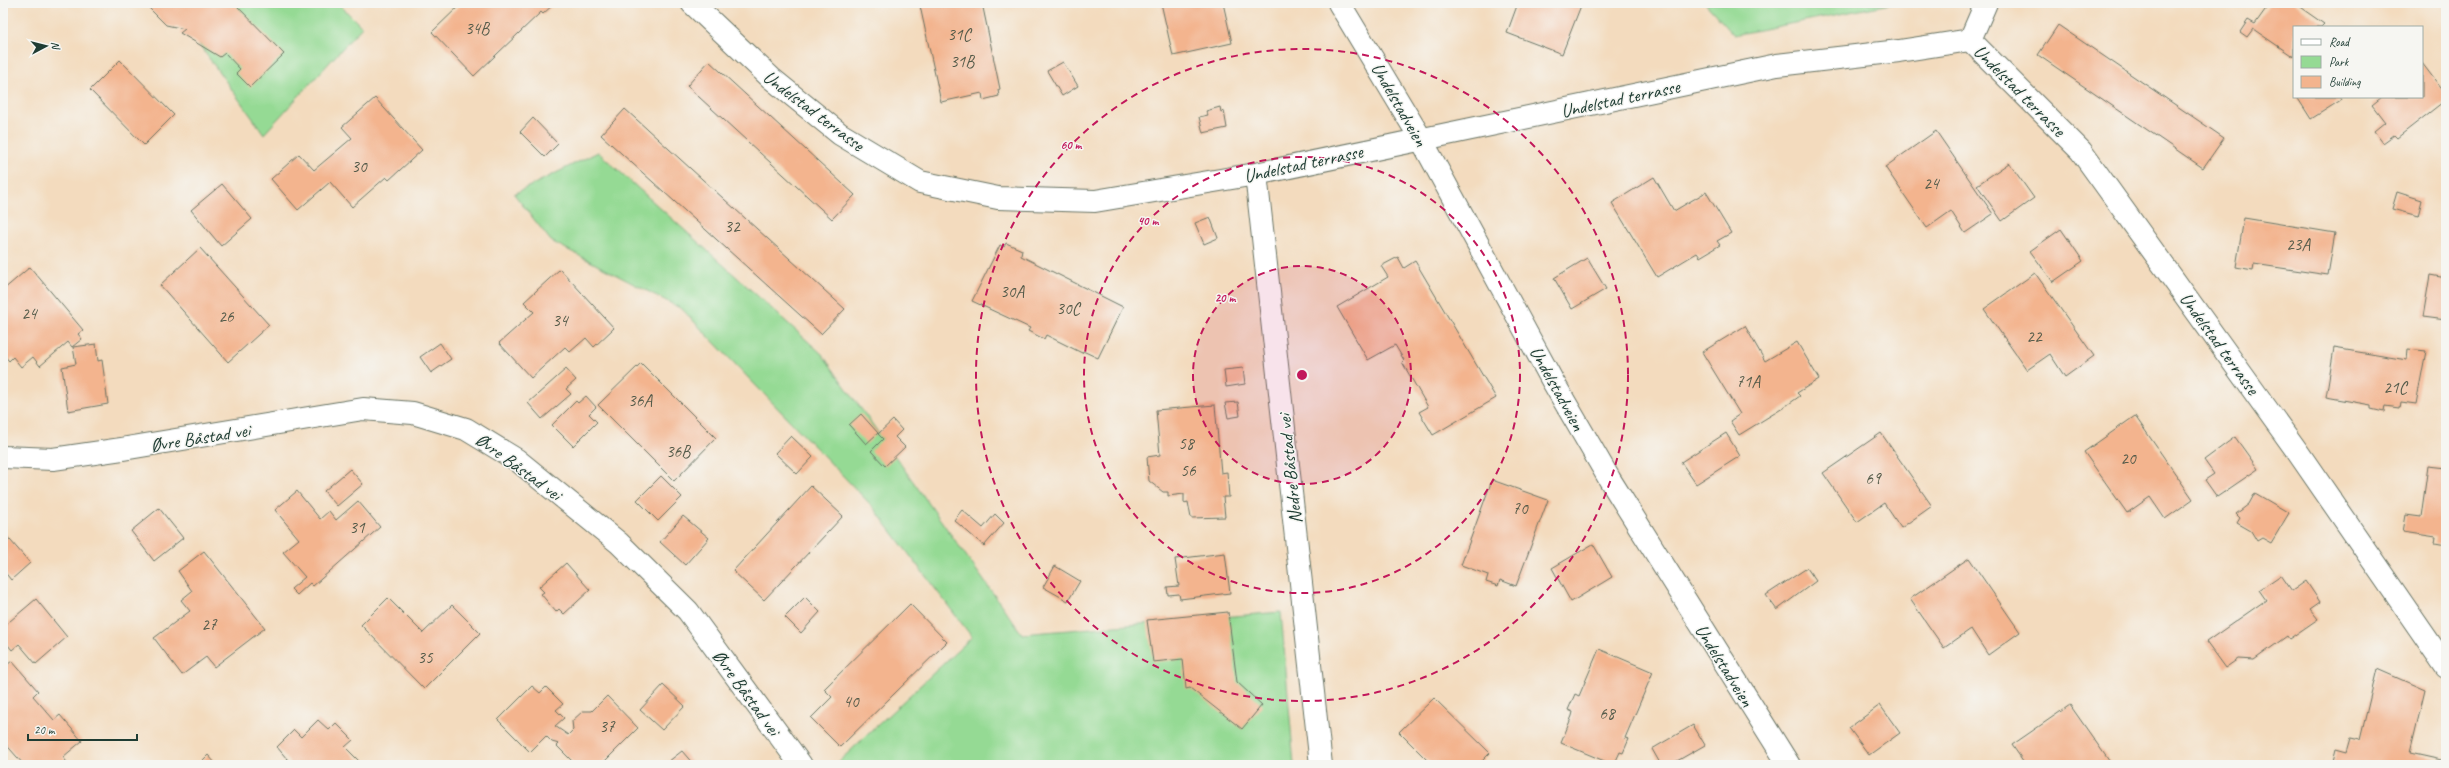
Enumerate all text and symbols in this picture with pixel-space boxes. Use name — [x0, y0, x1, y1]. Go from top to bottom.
house number: 34B — [465, 18, 490, 39]
house number: 31C — [947, 24, 973, 45]
north arrow — [26, 26, 66, 66]
legend — [2293, 26, 2423, 98]
text: Road — [2329, 34, 2351, 50]
street label: Undelstad terrasse — [1968, 40, 2072, 143]
text: N — [49, 41, 64, 51]
house number: 31B — [950, 51, 975, 72]
text: Park — [2329, 54, 2350, 70]
street label: Undelstadveien — [1365, 58, 1433, 151]
street label: Undelstad terrasse — [758, 65, 870, 158]
street label: Undelstad terrasse — [1559, 74, 1683, 123]
text: Building — [2329, 74, 2361, 90]
text: 60 m — [1061, 137, 1083, 153]
street label: Undelstad terrasse — [1242, 139, 1366, 188]
house number: 30 — [351, 156, 368, 177]
house number: 24 — [1923, 173, 1941, 194]
text: 40 m — [1138, 213, 1159, 229]
house number: 32 — [724, 216, 741, 237]
house number: 23A — [2286, 234, 2311, 255]
house number: 30A — [1000, 281, 1025, 302]
street label: Undelstad terrasse — [2174, 288, 2265, 401]
text: 20 m — [1215, 290, 1236, 306]
house number: 30C — [1056, 298, 1082, 319]
house number: 24 — [21, 303, 39, 324]
house number: 26 — [218, 306, 235, 327]
house number: 34 — [552, 310, 570, 331]
house number: 22 — [2026, 326, 2043, 347]
street label: Undelstadveien — [1524, 342, 1590, 435]
centre of rings — [1295, 368, 1309, 382]
house number: 71A — [1736, 371, 1761, 392]
house number: 21C — [2383, 377, 2409, 398]
house number: 36A — [628, 390, 653, 411]
street label: Nedre Båstad vei — [1272, 411, 1308, 525]
street label: Øvre Båstad vei — [149, 418, 254, 458]
street label: Øvre Båstad vei — [471, 428, 568, 508]
house number: 58 — [1178, 433, 1196, 454]
house number: 36B — [666, 441, 691, 462]
house number: 20 — [2120, 448, 2137, 469]
house number: 56 — [1180, 460, 1197, 481]
house number: 69 — [1865, 468, 1882, 489]
house number: 70 — [1512, 498, 1529, 519]
house number: 31 — [349, 517, 366, 538]
house number: 27 — [201, 614, 218, 635]
street label: Undelstadveien — [1689, 620, 1759, 712]
street label: Øvre Båstad vei — [707, 645, 787, 742]
house number: 35 — [417, 647, 434, 668]
house number: 40 — [843, 691, 860, 712]
house number: 68 — [1599, 703, 1617, 724]
scale bar — [28, 716, 137, 742]
house number: 37 — [599, 716, 616, 737]
text: 20 m — [34, 722, 56, 738]

